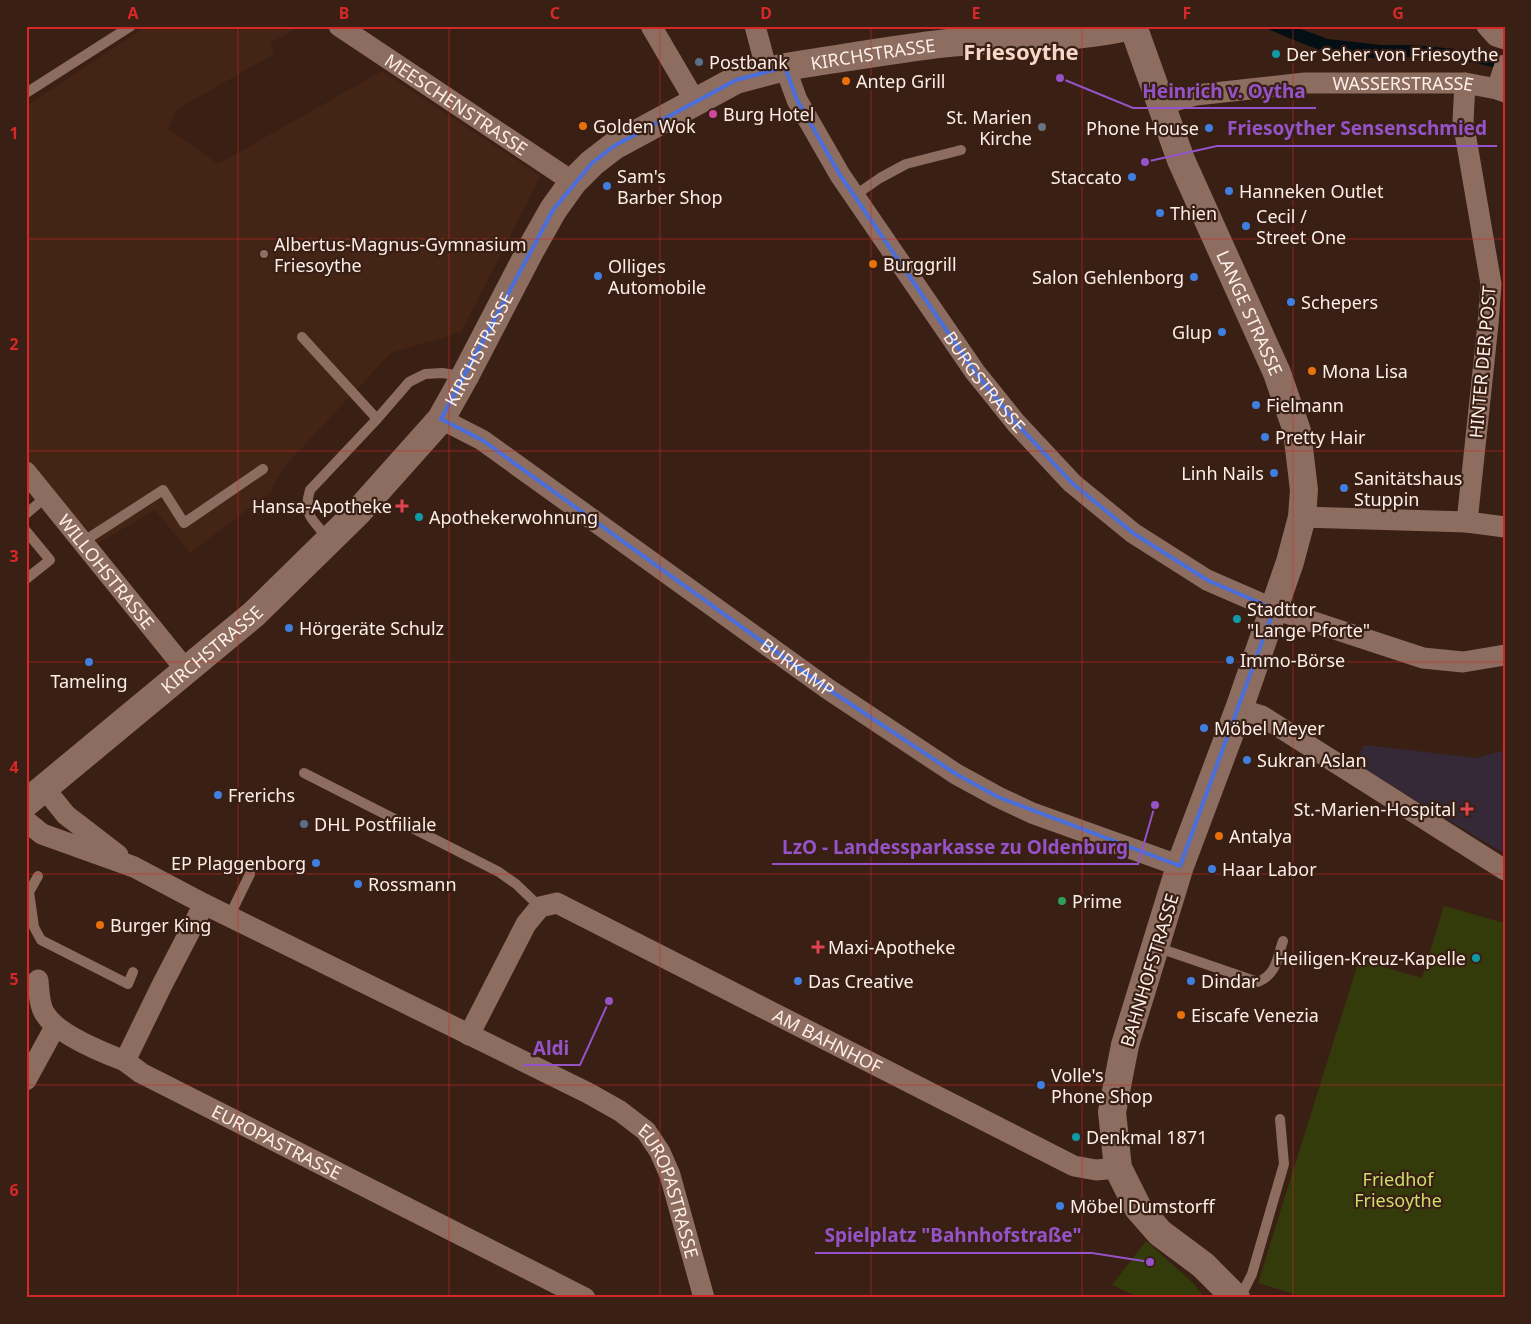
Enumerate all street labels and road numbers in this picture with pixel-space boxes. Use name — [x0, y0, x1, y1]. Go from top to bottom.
street label: KIRCHSTRASSE — [809, 33, 937, 75]
street label: MEESCHENSTRASSE — [380, 48, 532, 161]
street label: WASSERSTRASSE — [1332, 71, 1476, 96]
street label: LANGE STRASSE — [1211, 246, 1289, 379]
street label: HINTER DER POST — [1463, 285, 1501, 439]
street label: KIRCHSTRASSE — [439, 288, 519, 410]
street label: BURGSTRASSE — [938, 326, 1031, 438]
street label: WILLOHSTRASSE — [53, 509, 160, 634]
street label: KIRCHSTRASSE — [156, 600, 268, 699]
street label: BURKAMP — [756, 632, 839, 702]
street label: BAHNHOFSTRASSE — [1114, 890, 1184, 1050]
street label: AM BAHNHOF — [769, 1003, 886, 1079]
street label: EUROPASTRASSE — [208, 1099, 346, 1185]
street label: EUROPASTRASSE — [634, 1118, 704, 1261]

